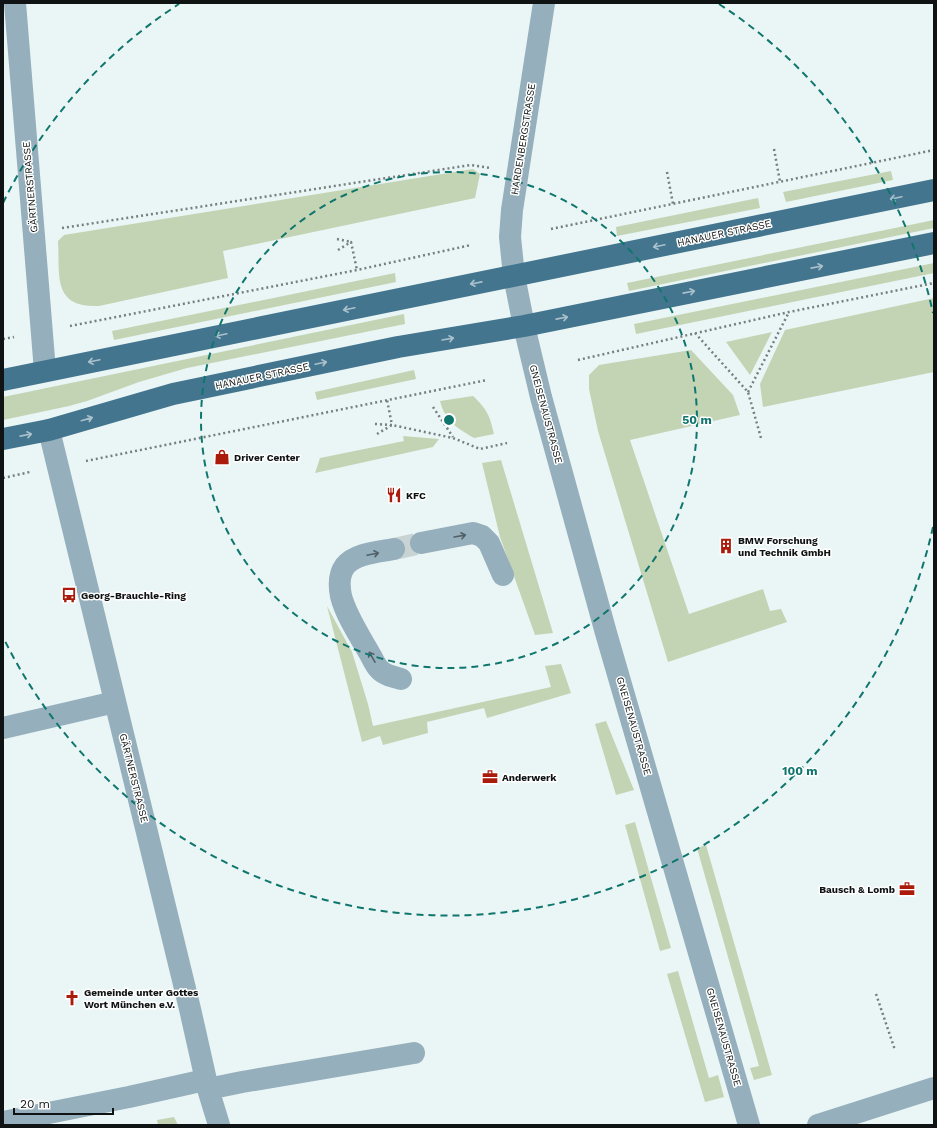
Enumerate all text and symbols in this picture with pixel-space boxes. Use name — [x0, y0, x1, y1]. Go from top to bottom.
street label: HARDENBERGSTRASSE — [509, 82, 537, 196]
street label: GÄRTNERSTRASSE — [21, 141, 39, 233]
one-way arrow — [890, 195, 903, 203]
street label: HANAUER STRASSE — [676, 218, 772, 248]
one-way arrow — [653, 243, 666, 251]
one-way arrow — [810, 262, 823, 270]
one-way arrow — [470, 280, 483, 288]
one-way arrow — [683, 288, 696, 296]
one-way arrow — [343, 305, 356, 313]
one-way arrow — [555, 314, 568, 322]
one-way arrow — [215, 331, 228, 339]
one-way arrow — [442, 334, 455, 342]
one-way arrow — [88, 357, 101, 365]
one-way arrow — [314, 359, 327, 367]
street label: HANAUER STRASSE — [214, 361, 310, 391]
street label: GNEISENAUSTRASSE — [527, 363, 565, 465]
centre of rings — [442, 413, 456, 427]
text: 50 m — [682, 413, 712, 427]
one-way arrow — [80, 415, 93, 422]
one-way arrow — [19, 430, 32, 438]
shop icon: Driver Center — [213, 448, 231, 466]
place label: Driver Center — [234, 452, 301, 463]
restaurant icon: KFC — [385, 486, 403, 504]
place label: KFC — [406, 490, 426, 501]
one-way arrow — [453, 532, 466, 540]
place label: BMW Forschung und Technik GmbH — [738, 535, 831, 558]
building icon: BMW Forschung und Technik GmbH — [717, 537, 735, 555]
one-way arrow — [366, 549, 379, 557]
bus stop icon: Georg-Brauchle-Ring — [60, 586, 78, 604]
place label: Georg-Brauchle-Ring — [81, 590, 186, 601]
one-way arrow — [367, 651, 375, 663]
street label: GNEISENAUSTRASSE — [615, 675, 653, 777]
street label: GÄRTNERSTRASSE — [118, 732, 150, 824]
text: 100 m — [782, 764, 818, 778]
office icon: Anderwerk — [481, 768, 499, 786]
place label: Anderwerk — [502, 772, 557, 783]
office icon: Bausch & Lomb — [898, 880, 916, 898]
place label: Bausch & Lomb — [819, 884, 895, 895]
street label: GNEISENAUSTRASSE — [705, 986, 743, 1088]
place label: Gemeinde unter Gottes Wort München e.V. — [84, 987, 199, 1010]
church icon: Gemeinde unter Gottes Wort München e.V. — [63, 989, 81, 1007]
scale bar — [14, 1090, 113, 1116]
text: 20 m — [20, 1097, 50, 1111]

